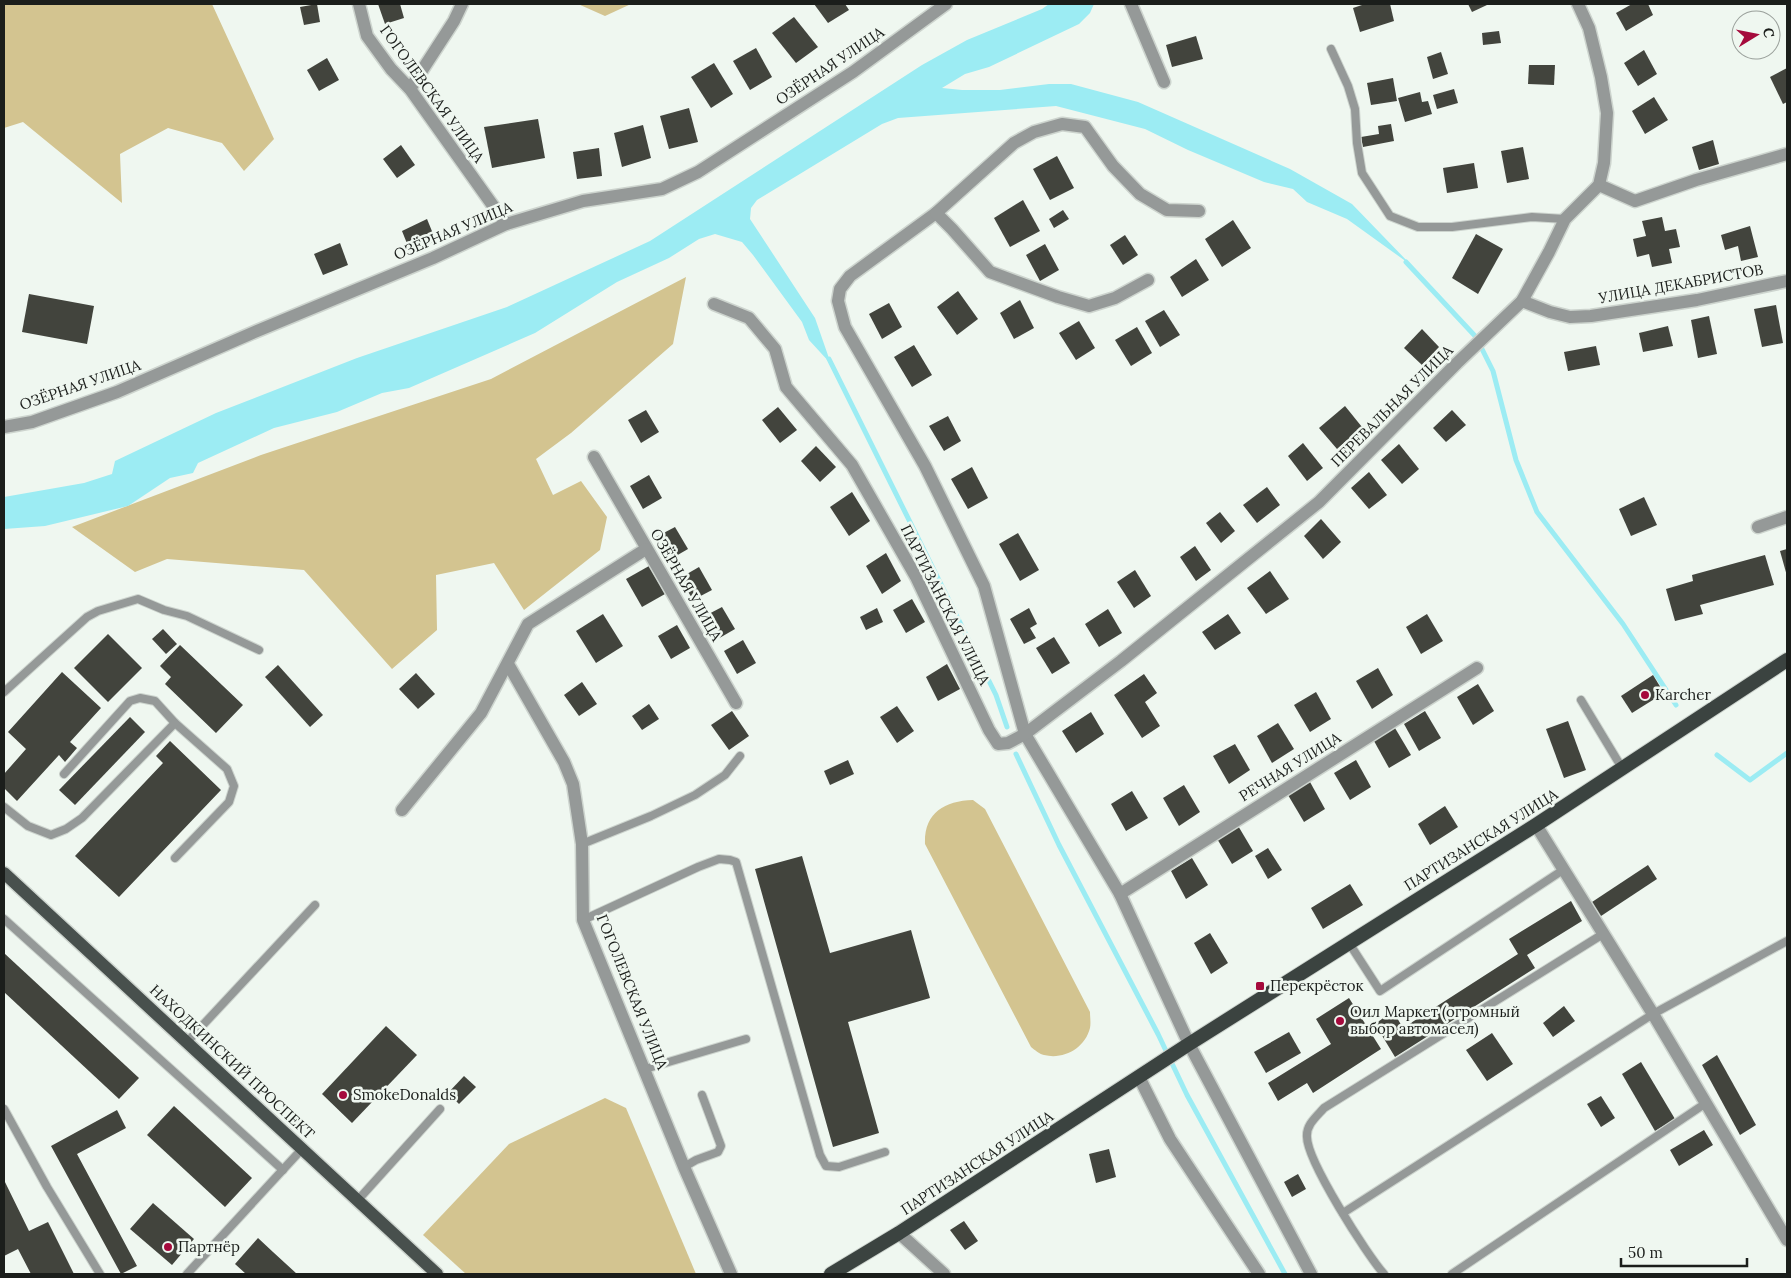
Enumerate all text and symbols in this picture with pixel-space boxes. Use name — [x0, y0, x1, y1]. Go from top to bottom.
north arrow — [1731, 10, 1781, 60]
street label: ГОГОЛЕВСКАЯ УЛИЦА — [376, 21, 489, 167]
street label: ОЗЁРНАЯ УЛИЦА — [772, 22, 888, 109]
text: С — [1759, 26, 1779, 39]
street label: ОЗЁРНАЯ УЛИЦА — [391, 197, 515, 264]
street label: УЛИЦА ДЕКАБРИСТОВ — [1596, 260, 1765, 308]
street label: ПЕРЕВАЛЬНАЯ УЛИЦА — [1327, 340, 1457, 471]
street label: ОЗЁРНАЯ УЛИЦА — [17, 355, 143, 414]
street label: ПАРТИЗАНСКАЯ УЛИЦА — [897, 521, 995, 689]
street label: ОЗЁРНАЯ УЛИЦА — [647, 525, 727, 645]
place label: Karcher — [1655, 685, 1711, 704]
marker: Karcher — [1639, 689, 1651, 701]
street label: РЕЧНАЯ УЛИЦА — [1235, 727, 1345, 805]
street label: ПАРТИЗАНСКАЯ УЛИЦА — [1400, 784, 1562, 895]
street label: ГОГОЛЕВСКАЯ УЛИЦА — [593, 911, 673, 1073]
place label: Перекрёсток — [1270, 976, 1364, 995]
street label: НАХОДКИНСКИЙ ПРОСПЕКТ — [146, 980, 319, 1143]
marker: Перекрёсток — [1254, 980, 1266, 992]
place label: Оил Маркет (огромный выбор автомасел) — [1350, 1002, 1520, 1039]
marker: Оил Маркет (огромный выбор автомасел) — [1334, 1015, 1346, 1027]
place label: SmokeDonalds — [353, 1085, 456, 1104]
marker: SmokeDonalds — [337, 1089, 349, 1101]
street label: ПАРТИЗАНСКАЯ УЛИЦА — [897, 1106, 1057, 1219]
scale bar — [1621, 1236, 1747, 1268]
place label: Партнёр — [178, 1237, 240, 1256]
marker: Партнёр — [162, 1241, 174, 1253]
text: 50 m — [1628, 1243, 1663, 1262]

